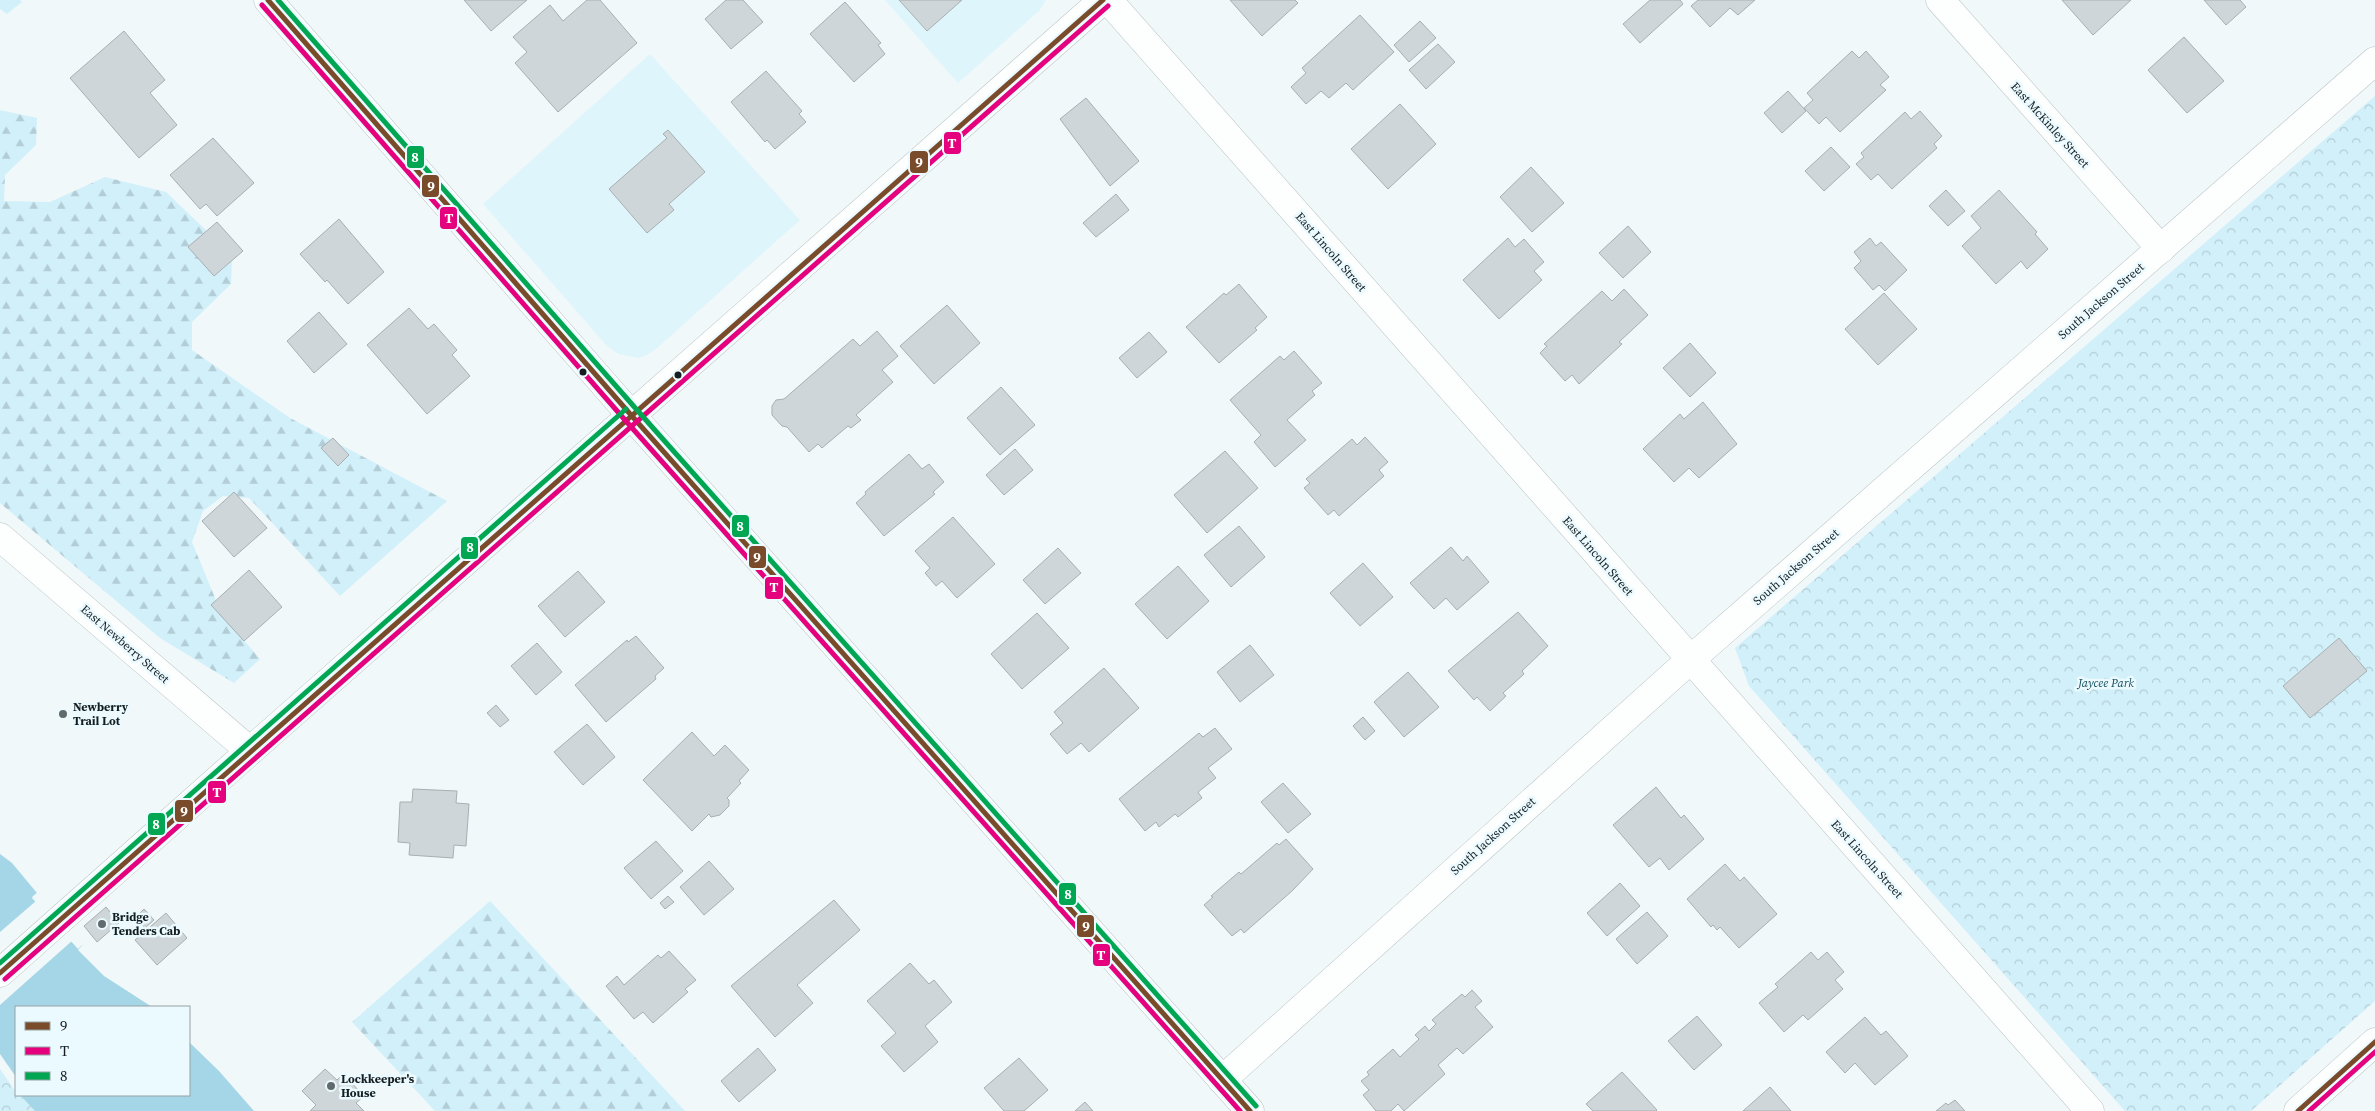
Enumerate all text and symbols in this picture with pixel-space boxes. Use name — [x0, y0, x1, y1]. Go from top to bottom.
street label: East McKinley Street — [2007, 79, 2093, 171]
line badge: T — [943, 131, 962, 155]
text: T — [948, 133, 957, 153]
line badge: 8 — [406, 145, 425, 169]
text: 8 — [411, 147, 419, 167]
line badge: 9 — [909, 150, 929, 174]
text: 9 — [915, 152, 923, 172]
line badge: 9 — [421, 174, 440, 198]
text: 9 — [427, 176, 435, 196]
line badge: T — [439, 206, 458, 230]
text: T — [445, 208, 454, 228]
street label: East Lincoln Street — [1292, 209, 1370, 295]
street label: South Jackson Street — [2055, 259, 2147, 343]
unlabelled marker — [578, 367, 588, 377]
unlabelled marker — [673, 370, 683, 380]
street label: East Lincoln Street — [1559, 513, 1637, 599]
line badge: 8 — [731, 514, 750, 538]
text: 8 — [736, 516, 744, 536]
street label: South Jackson Street — [1750, 525, 1842, 609]
line badge: 8 — [460, 536, 479, 560]
text: 8 — [466, 537, 474, 557]
line badge: 9 — [748, 545, 767, 569]
text: 9 — [753, 547, 761, 567]
line badge: T — [764, 576, 784, 600]
text: T — [770, 577, 779, 597]
street label: East Newberry Street — [77, 601, 173, 687]
park label: Jaycee Park — [2076, 675, 2134, 691]
place label: Newberry Trail Lot — [73, 699, 129, 729]
marker: Newberry Trail Lot — [57, 708, 69, 720]
line badge: T — [207, 780, 227, 804]
text: T — [213, 782, 222, 802]
street label: South Jackson Street — [1447, 794, 1539, 878]
line badge: 9 — [174, 799, 194, 823]
text: 9 — [180, 801, 188, 821]
line badge: 8 — [147, 812, 166, 836]
text: 8 — [152, 814, 160, 834]
street label: East Lincoln Street — [1828, 816, 1907, 902]
line badge: 8 — [1058, 882, 1077, 906]
text: 8 — [1064, 884, 1072, 904]
place label: Bridge Tenders Cab — [112, 909, 180, 939]
line badge: 9 — [1076, 914, 1095, 938]
text: 9 — [1082, 916, 1090, 936]
marker: Bridge Tenders Cab — [96, 918, 108, 930]
line badge: T — [1092, 943, 1111, 967]
text: T — [1097, 945, 1106, 965]
legend — [15, 1006, 190, 1096]
text: 9 — [60, 1015, 68, 1036]
text: T — [60, 1040, 69, 1061]
text: 8 — [60, 1065, 68, 1086]
place label: Lockkeeper's House — [341, 1071, 415, 1101]
marker: Lockkeeper's House — [325, 1080, 337, 1092]

